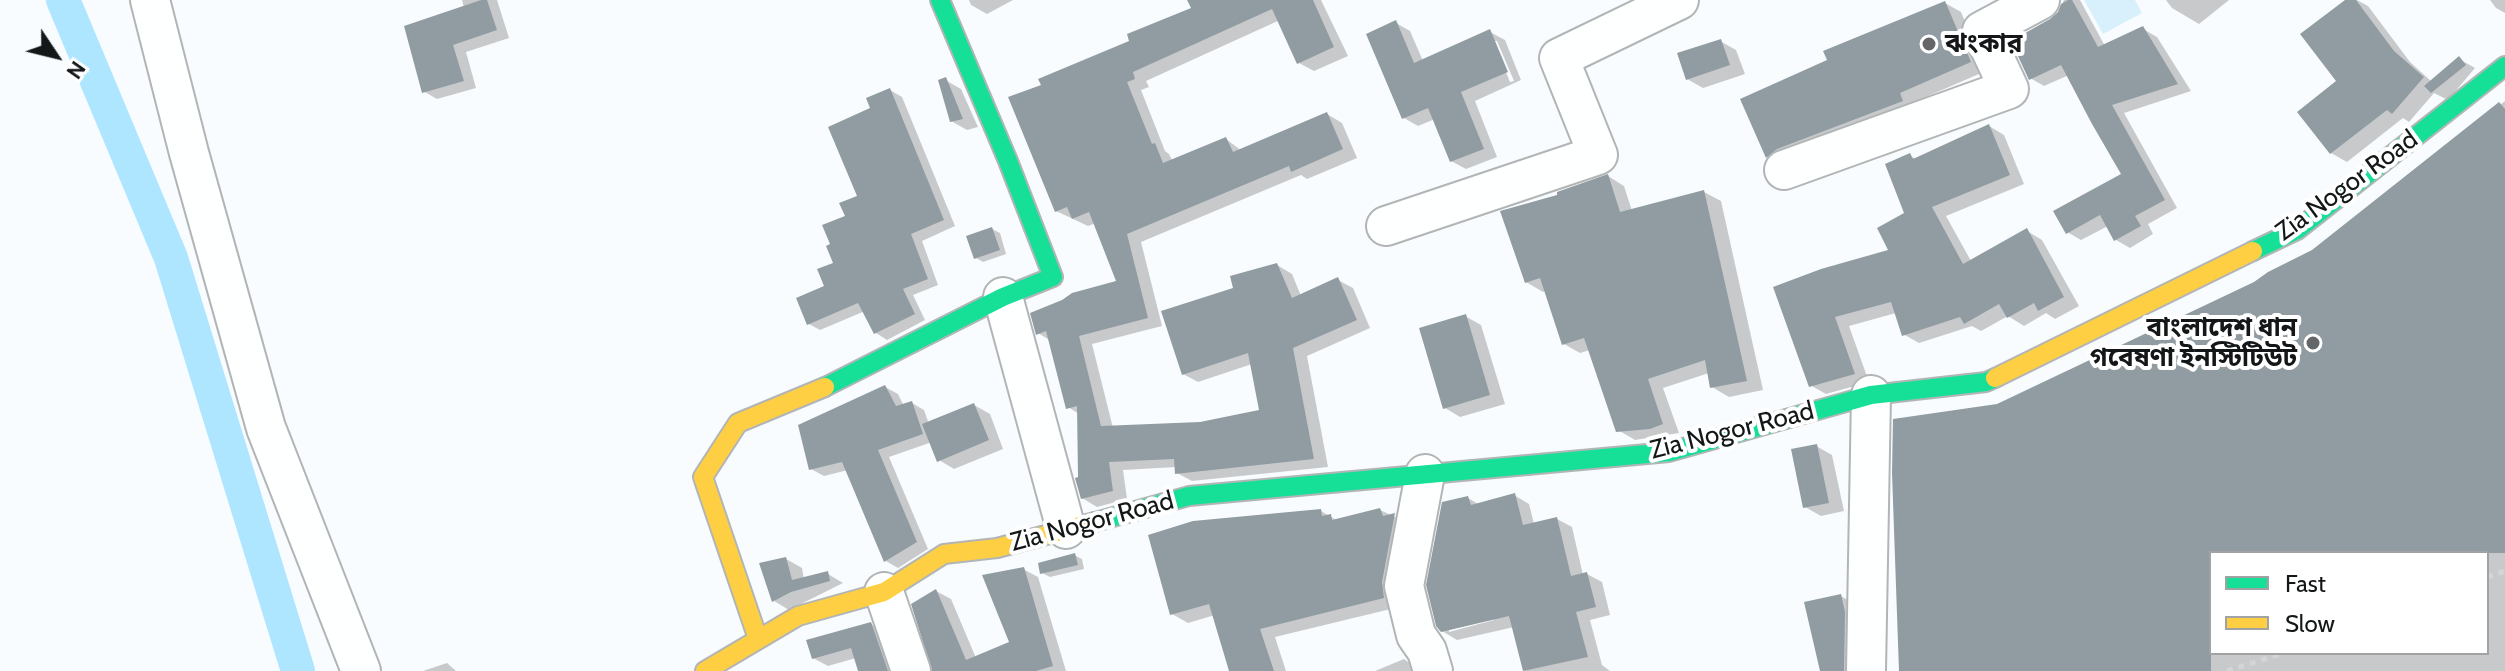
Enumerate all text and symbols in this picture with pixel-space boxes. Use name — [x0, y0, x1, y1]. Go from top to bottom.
north arrow — [16, 16, 96, 96]
place label: ঝংকার — [1945, 28, 2022, 60]
marker: ঝংকার — [1920, 35, 1938, 53]
text: N — [61, 56, 92, 84]
street label: Zia Nogor Road — [2270, 124, 2424, 248]
place label: বাংলাদেশ ধান গবেষণা ইনস্টিটিউট — [2090, 312, 2297, 374]
marker: বাংলাদেশ ধান গবেষণা ইনস্টিটিউট — [2304, 334, 2322, 352]
street label: Zia Nogor Road — [1647, 396, 1817, 466]
street label: Zia Nogor Road — [1007, 485, 1177, 559]
legend — [2209, 551, 2489, 655]
text: Fast — [2285, 569, 2326, 598]
text: Slow — [2285, 609, 2335, 638]

